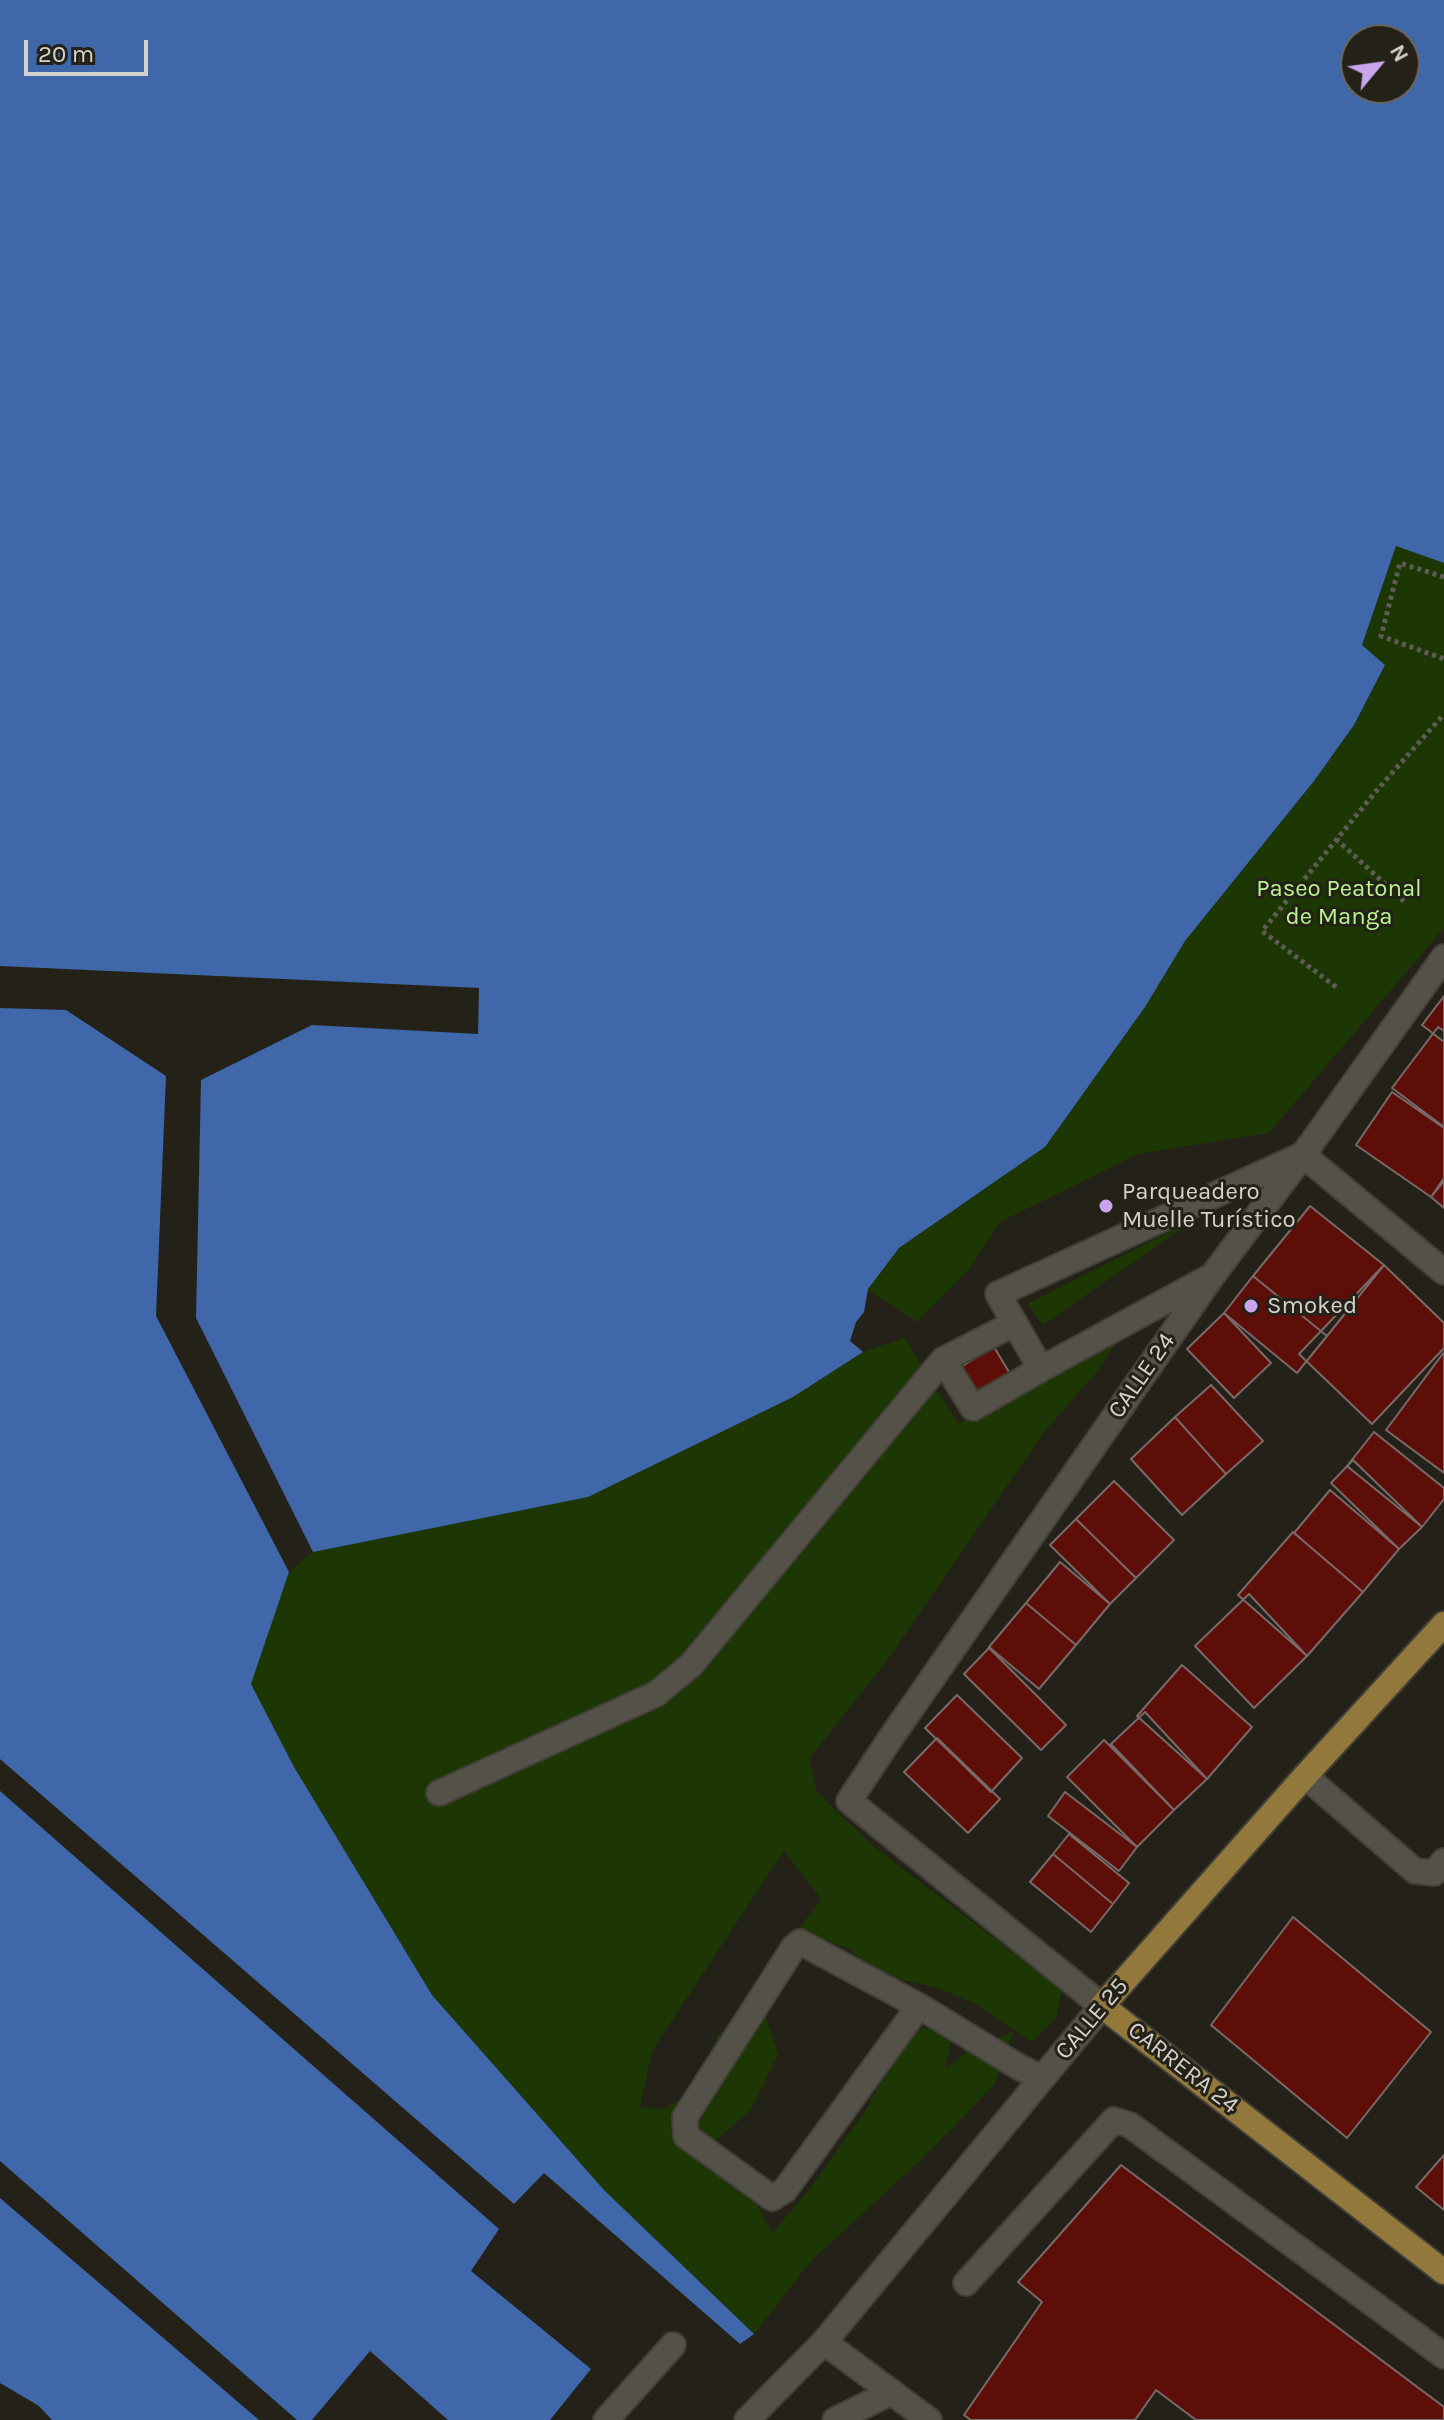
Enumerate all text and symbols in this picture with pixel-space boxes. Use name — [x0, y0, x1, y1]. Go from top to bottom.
scale bar — [28, 24, 152, 74]
north arrow — [1340, 24, 1420, 104]
text: 20 m — [38, 40, 94, 68]
text: N — [1384, 40, 1414, 67]
park label: Paseo Peatonal de Manga — [1256, 875, 1422, 931]
place label: Parqueadero Muelle Turístico — [1122, 1178, 1296, 1234]
marker: Parqueadero Muelle Turístico — [1097, 1197, 1115, 1215]
place label: Smoked — [1267, 1292, 1357, 1320]
marker: Smoked — [1242, 1297, 1260, 1315]
street label: CALLE 24 — [1102, 1328, 1182, 1424]
street label: CALLE 25 — [1050, 1972, 1134, 2066]
street label: CARRERA 24 — [1122, 2016, 1244, 2120]

